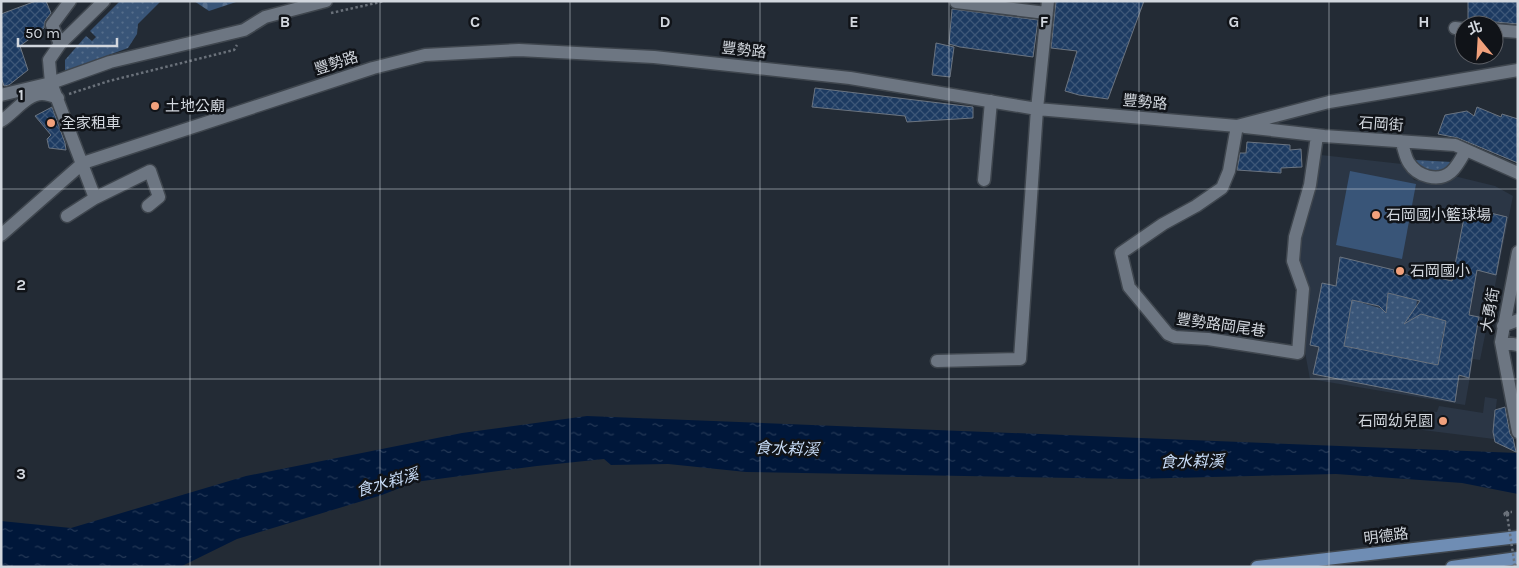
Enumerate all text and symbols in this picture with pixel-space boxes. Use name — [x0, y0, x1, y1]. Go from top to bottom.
text: B — [280, 12, 290, 31]
text: C — [470, 12, 480, 31]
text: D — [660, 12, 671, 31]
text: E — [849, 12, 859, 31]
text: F — [1040, 12, 1049, 31]
text: G — [1229, 12, 1239, 31]
text: H — [1418, 12, 1430, 31]
scale bar — [18, 15, 116, 47]
north arrow — [1454, 15, 1504, 65]
text: 北 — [1466, 18, 1484, 38]
text: 50 m — [25, 24, 60, 42]
street label: 豐勢路 — [721, 39, 767, 61]
street label: 豐勢路 — [312, 47, 360, 79]
text: 1 — [18, 85, 24, 104]
street label: 豐勢路 — [1122, 91, 1168, 113]
place label: 土地公廟 — [165, 97, 225, 115]
marker: 土地公廟 — [149, 100, 161, 112]
street label: 石岡街 — [1358, 113, 1404, 135]
place label: 全家租車 — [61, 114, 121, 132]
marker: 全家租車 — [45, 117, 57, 129]
place label: 石岡國小籃球場 — [1386, 206, 1491, 224]
marker: 石岡國小籃球場 — [1370, 209, 1382, 221]
place label: 石岡國小 — [1410, 262, 1470, 280]
marker: 石岡國小 — [1394, 265, 1406, 277]
text: 2 — [16, 275, 26, 294]
street label: 大勇街 — [1477, 286, 1503, 334]
street label: 豐勢路岡尾巷 — [1175, 310, 1267, 340]
place label: 石岡幼兒園 — [1358, 412, 1433, 430]
marker: 石岡幼兒園 — [1437, 415, 1449, 427]
water label: 食水嵙溪 — [755, 438, 821, 459]
water label: 食水嵙溪 — [1160, 451, 1226, 472]
text: 3 — [16, 464, 26, 483]
water label: 食水嵙溪 — [354, 464, 422, 500]
street label: 明德路 — [1363, 524, 1409, 548]

